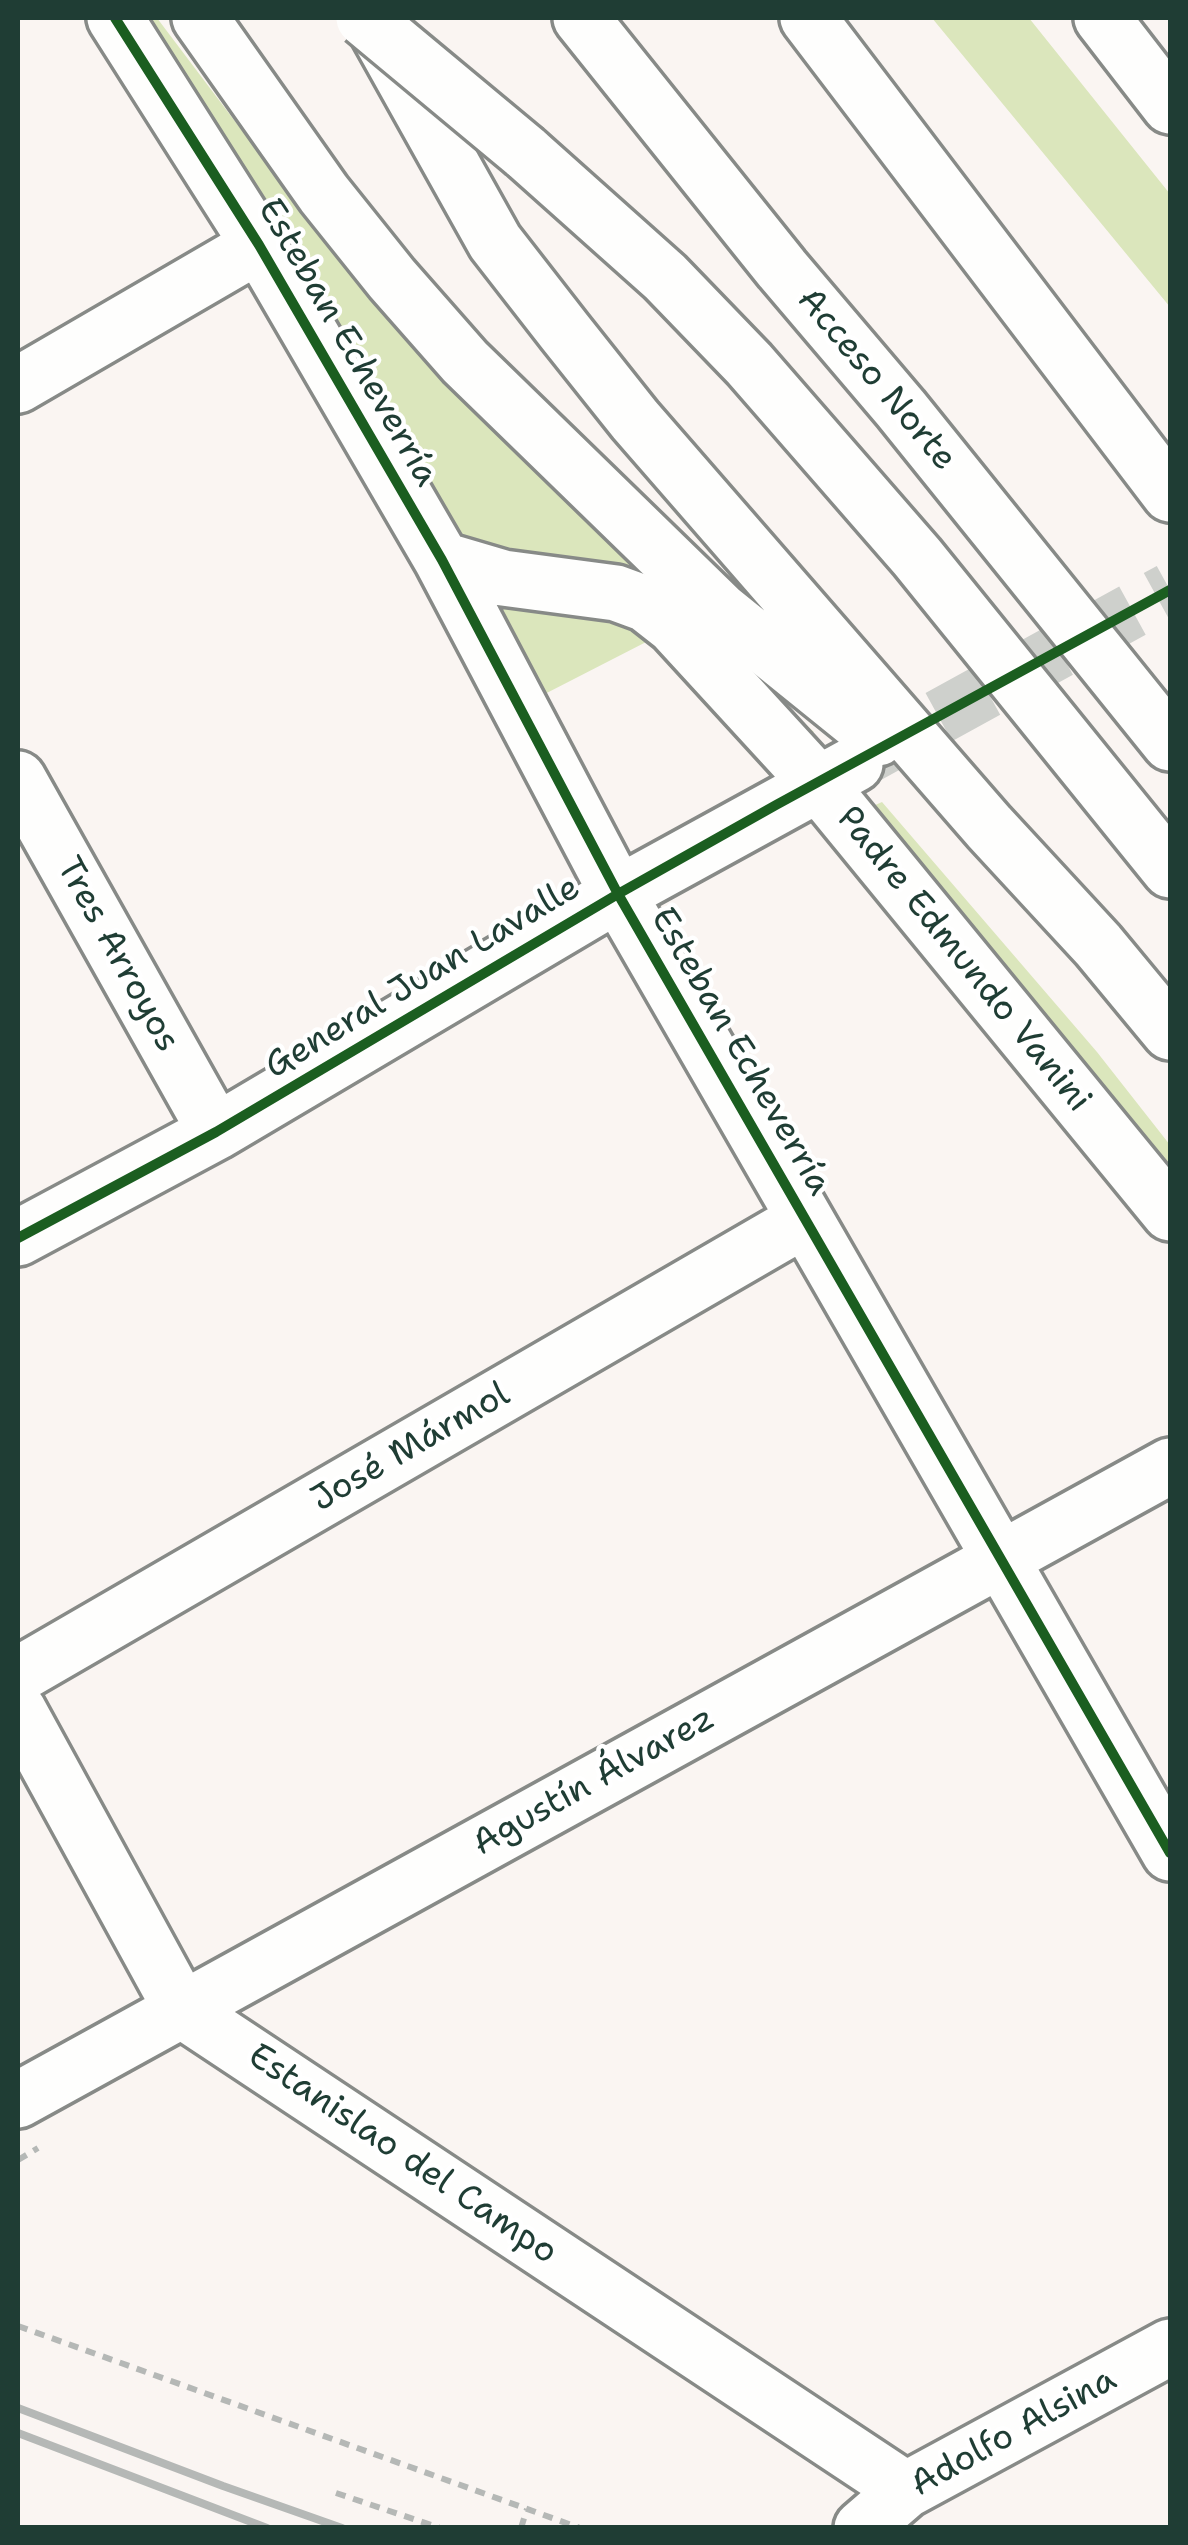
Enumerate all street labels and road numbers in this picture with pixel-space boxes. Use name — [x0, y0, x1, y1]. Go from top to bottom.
street label: Esteban Echeverría — [248, 192, 446, 494]
street label: Acceso Norte — [788, 280, 964, 480]
street label: Padre Edmundo Vanini — [827, 799, 1099, 1121]
street label: Tres Arroyos — [46, 850, 188, 1060]
street label: General Juan Lavalle — [258, 867, 588, 1089]
street label: Esteban Echeverría — [641, 901, 839, 1203]
street label: José Mármol — [304, 1374, 518, 1522]
street label: Agustín Álvarez — [466, 1698, 722, 1866]
street label: Estanislao del Campo — [239, 2036, 565, 2274]
street label: Adolfo Alsina — [904, 2359, 1124, 2507]

